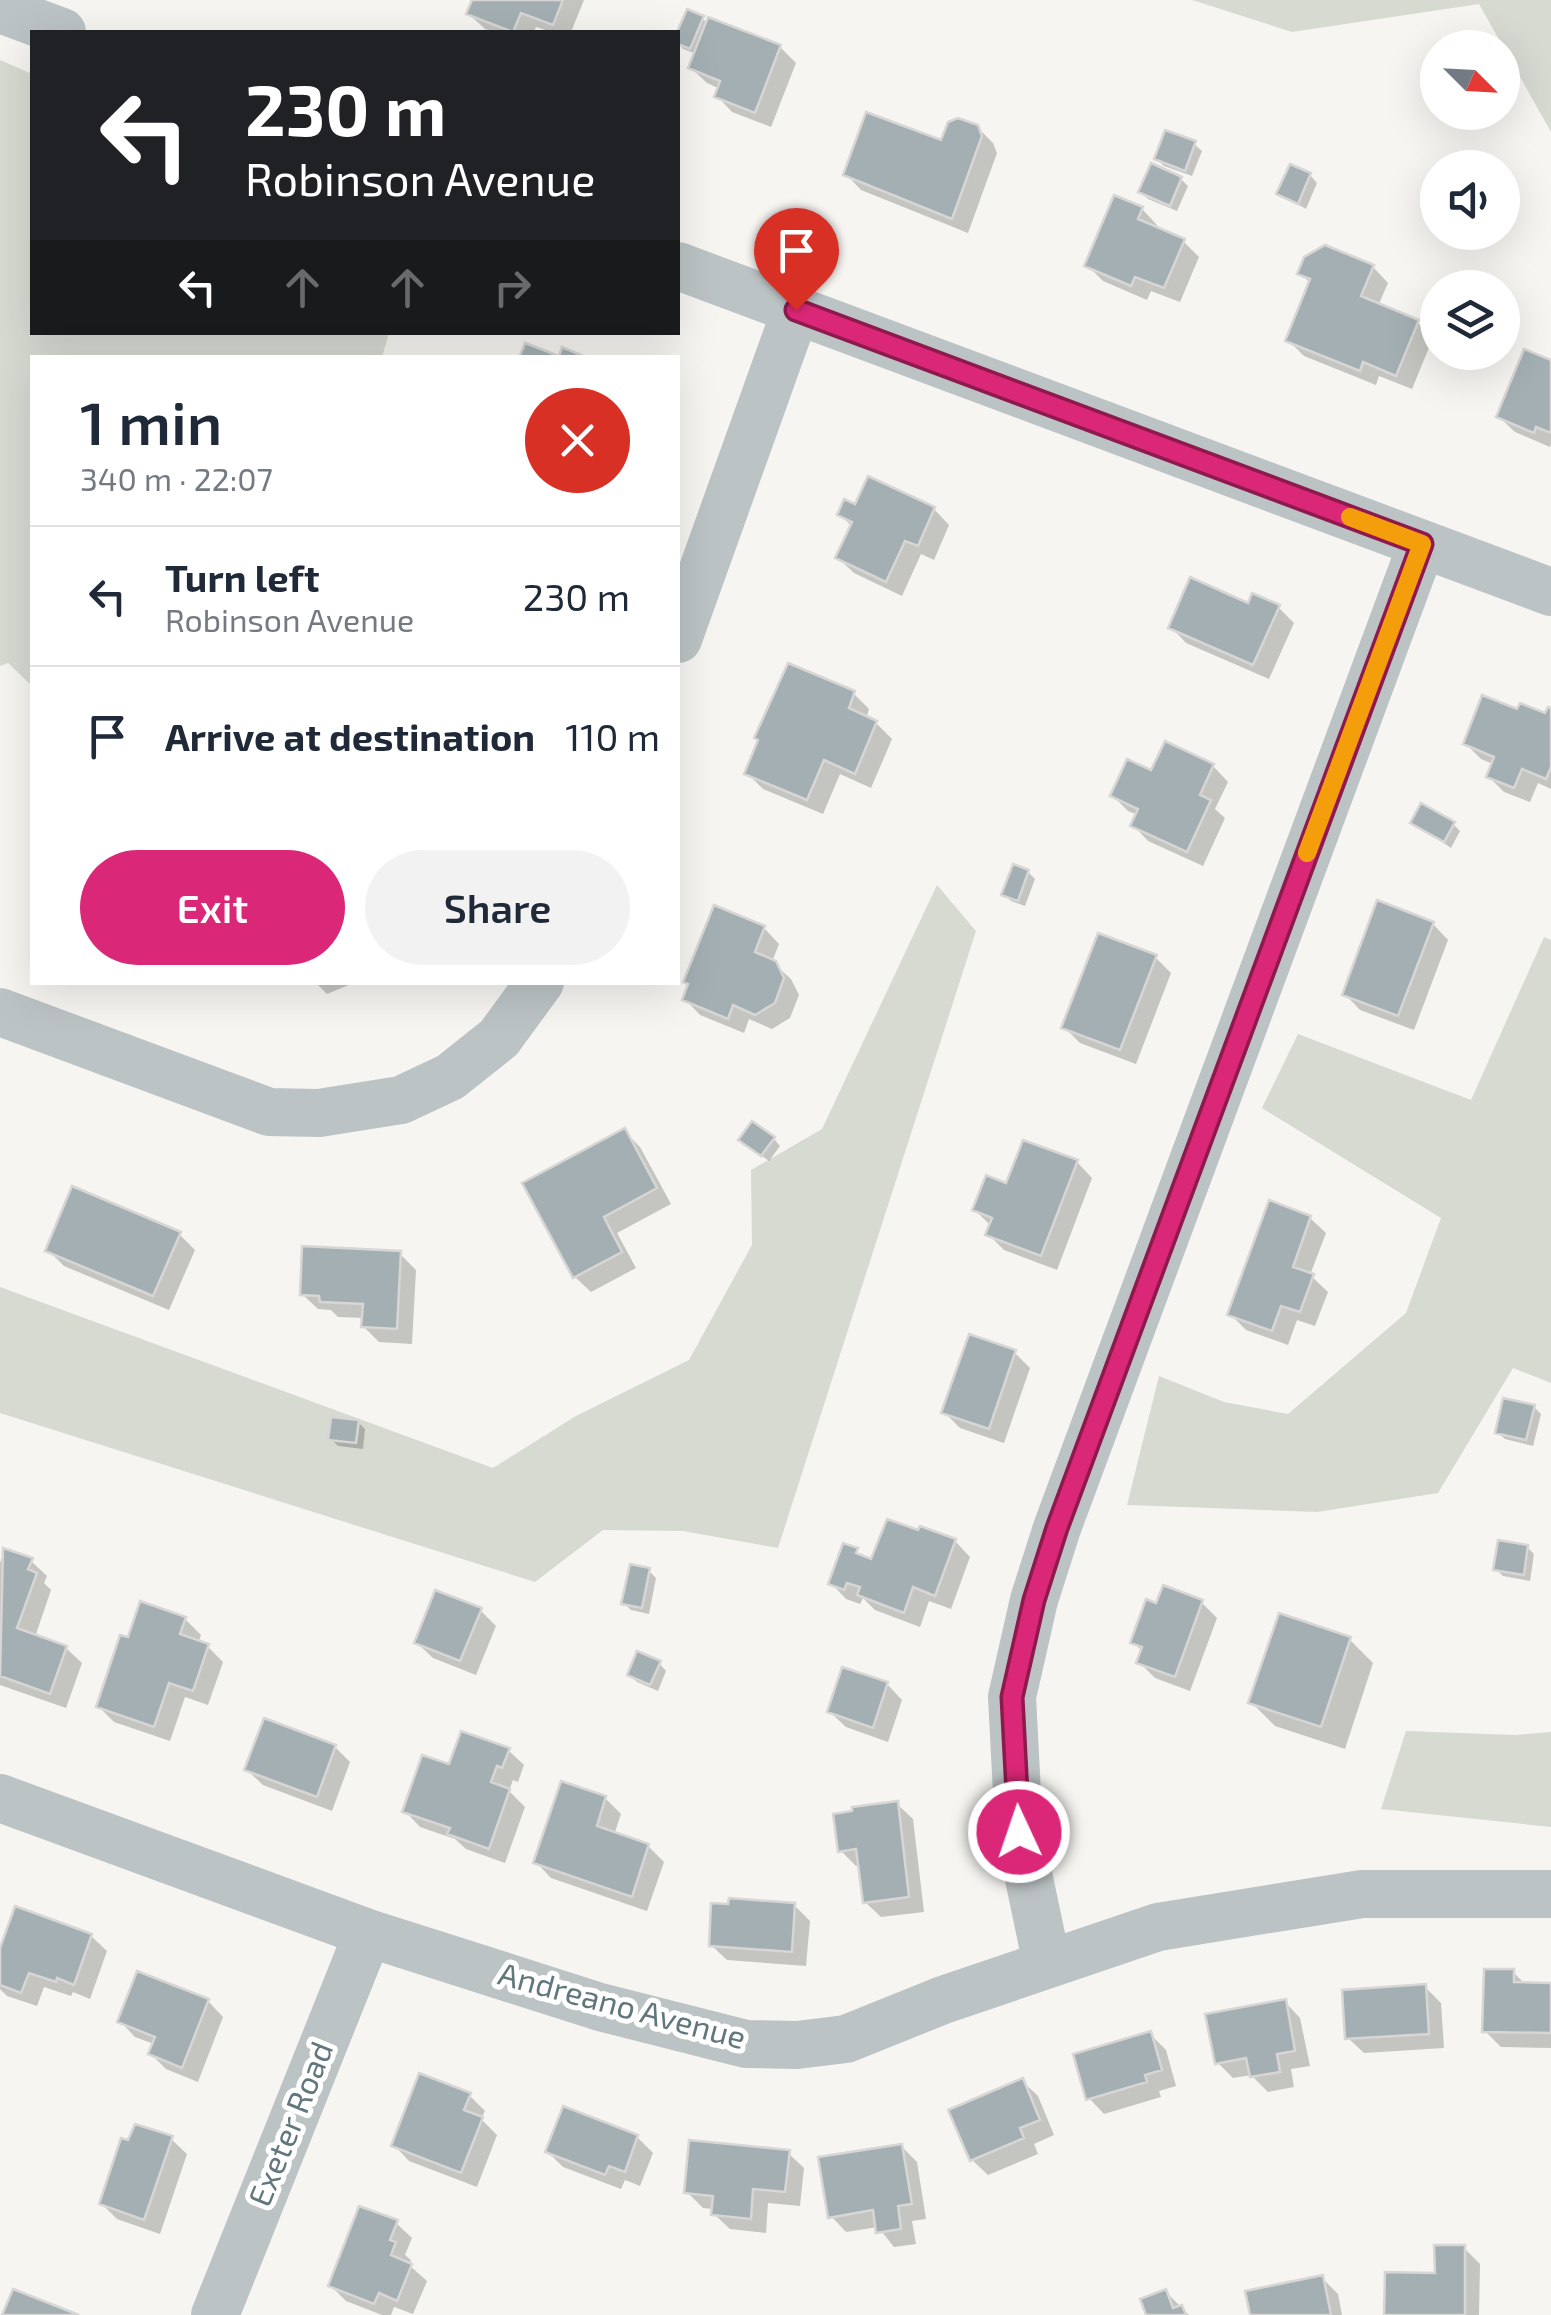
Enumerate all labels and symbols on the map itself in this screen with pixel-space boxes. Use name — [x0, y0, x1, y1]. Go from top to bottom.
north arrow — [1420, 30, 1520, 130]
pin — [754, 208, 839, 311]
position arrow — [967, 1780, 1071, 1884]
street label: Andreano Avenue — [495, 1953, 750, 2055]
street label: Exeter Road — [239, 2035, 339, 2211]

